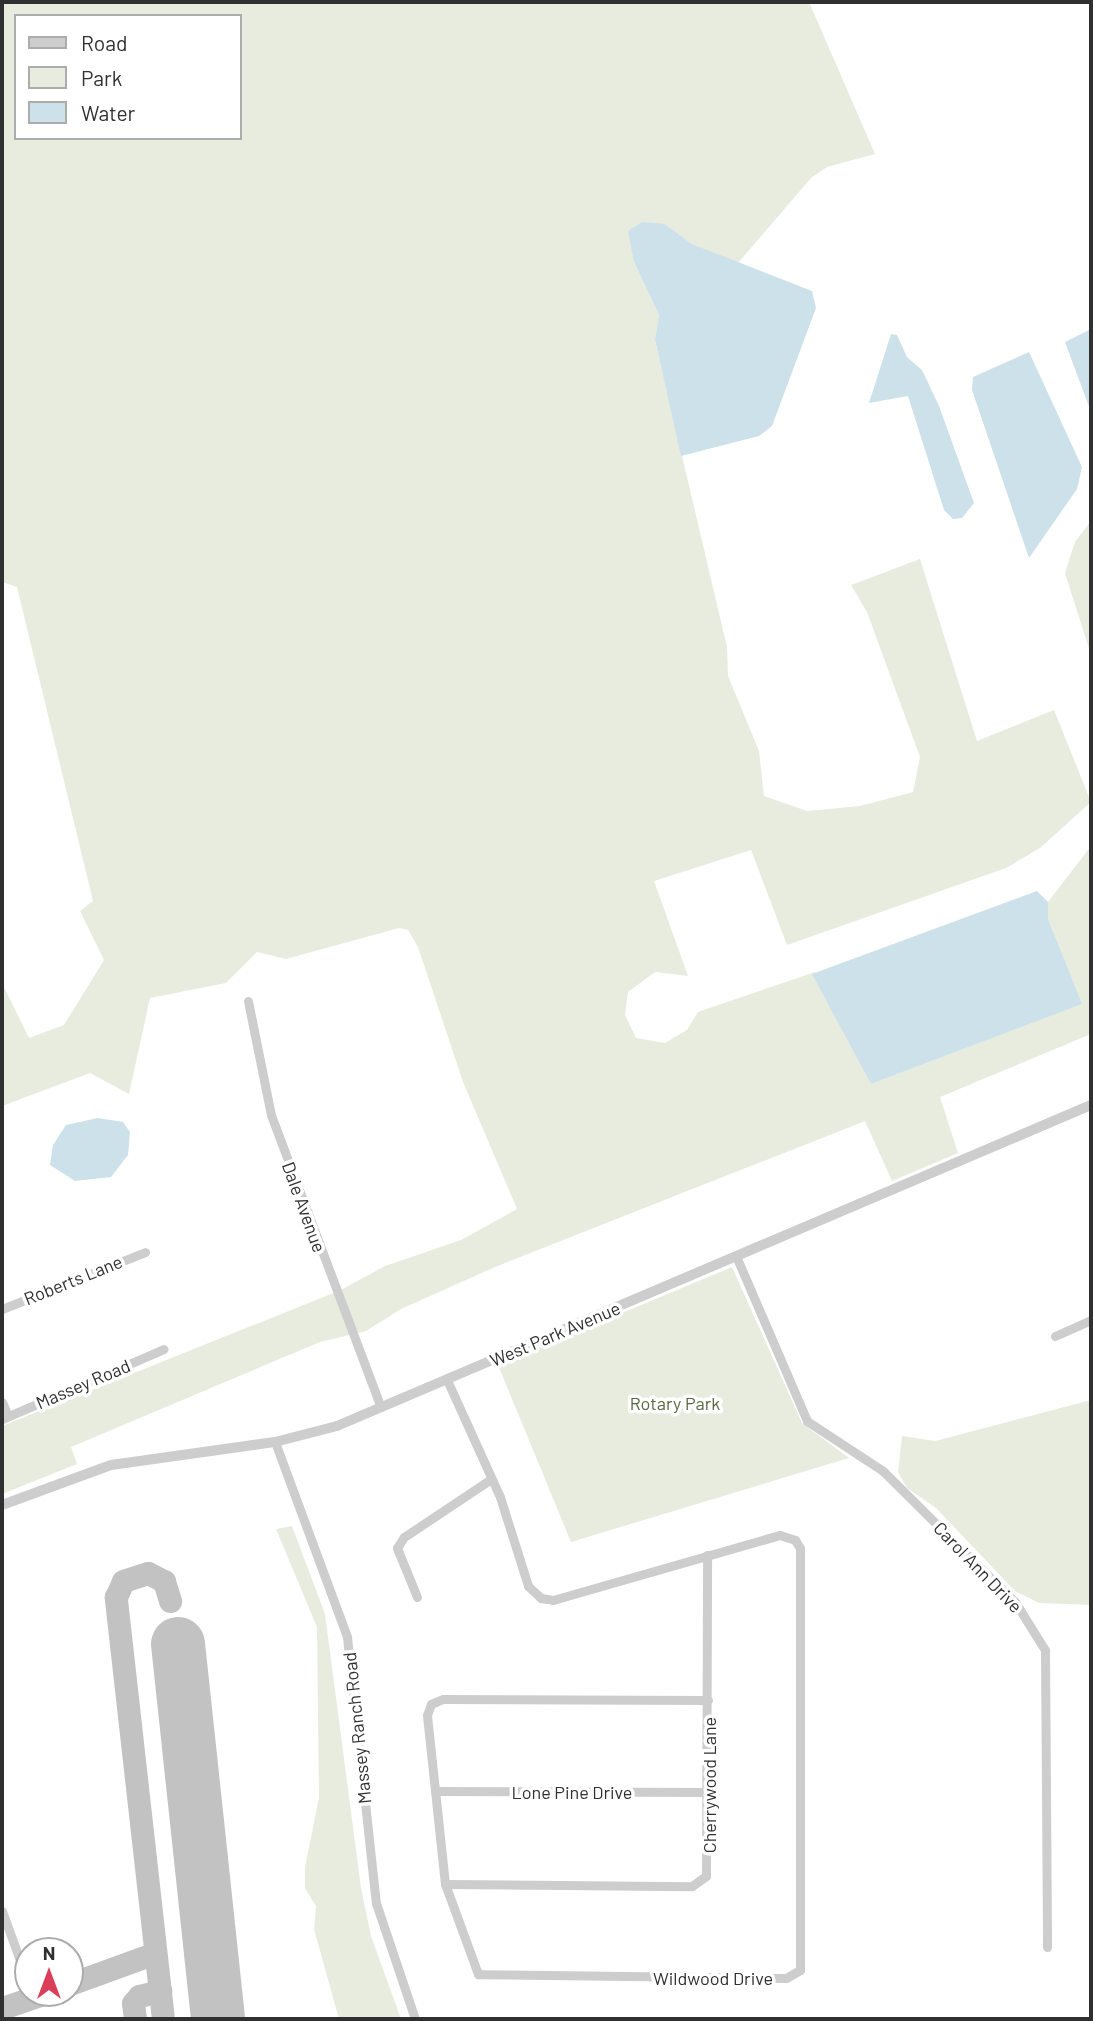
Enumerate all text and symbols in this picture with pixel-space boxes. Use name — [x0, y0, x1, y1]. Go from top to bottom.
legend — [14, 14, 242, 140]
text: Road — [81, 30, 127, 55]
text: Park — [81, 65, 122, 90]
text: Water — [81, 100, 135, 125]
street label: Dale Avenue — [278, 1159, 330, 1255]
street label: Roberts Lane — [21, 1250, 125, 1310]
street label: West Park Avenue — [487, 1297, 623, 1371]
street label: Massey Road — [33, 1354, 133, 1414]
park label: Rotary Park — [630, 1392, 720, 1414]
street label: Carol Ann Drive — [929, 1517, 1027, 1617]
street label: Massey Ranch Road — [338, 1651, 376, 1805]
street label: Cherrywood Lane — [698, 1717, 720, 1853]
street label: Lone Pine Drive — [512, 1781, 632, 1803]
north arrow — [14, 1937, 84, 2007]
text: N — [43, 1941, 55, 1964]
street label: Wildwood Drive — [653, 1967, 773, 1989]

